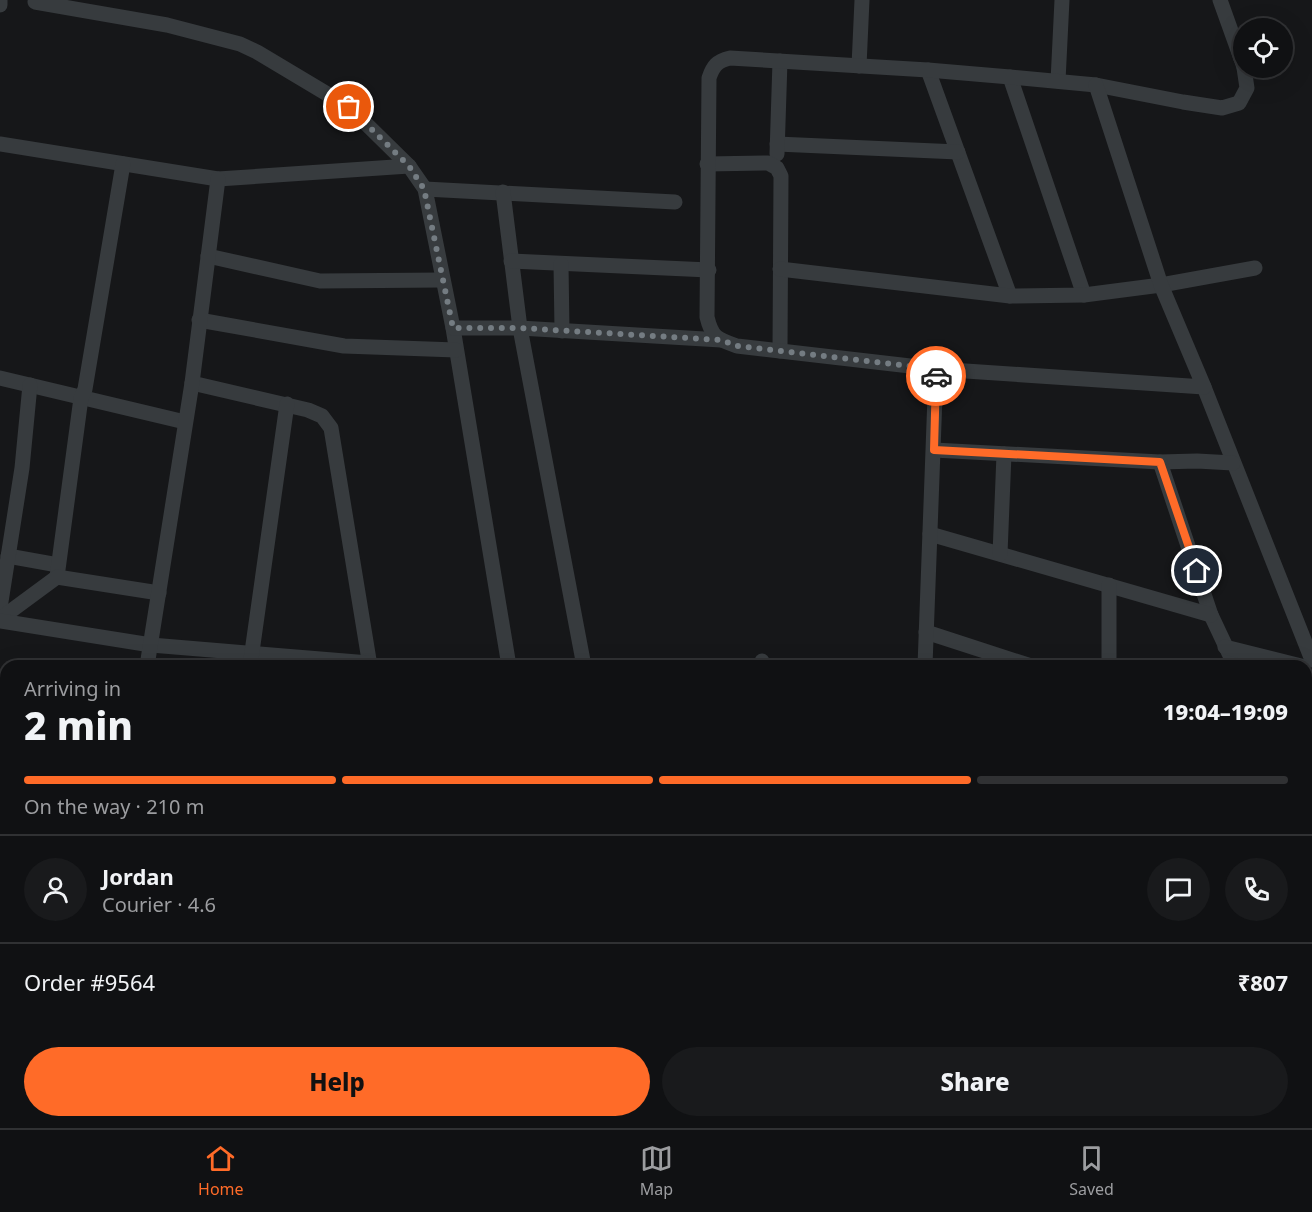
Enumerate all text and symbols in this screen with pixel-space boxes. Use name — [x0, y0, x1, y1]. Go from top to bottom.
map controls — [1233, 18, 1293, 78]
button: locate — [1233, 18, 1293, 78]
pin — [323, 81, 374, 132]
icon: bag — [332, 90, 365, 123]
courier — [906, 346, 966, 406]
icon: car — [920, 360, 953, 393]
pin — [1171, 545, 1222, 596]
icon: home — [1180, 554, 1213, 587]
text: Arriving in — [24, 675, 121, 702]
text: 19:04–19:09 — [1163, 696, 1288, 726]
text: 2 min — [24, 698, 133, 751]
text: On the way · 210 m — [24, 793, 204, 820]
button: person — [24, 858, 87, 921]
button: chat — [1147, 858, 1210, 921]
button: phone — [1225, 858, 1288, 921]
text: Jordan — [102, 861, 174, 891]
text: Courier · 4.6 — [102, 891, 216, 918]
text: Order #9564 — [24, 967, 155, 997]
text: ₹807 — [1238, 967, 1288, 997]
button: Help — [24, 1047, 650, 1116]
button: Share — [662, 1047, 1288, 1116]
tab: Home — [198, 1142, 244, 1200]
tab: Map — [640, 1142, 673, 1200]
tab: Saved — [1069, 1142, 1114, 1200]

